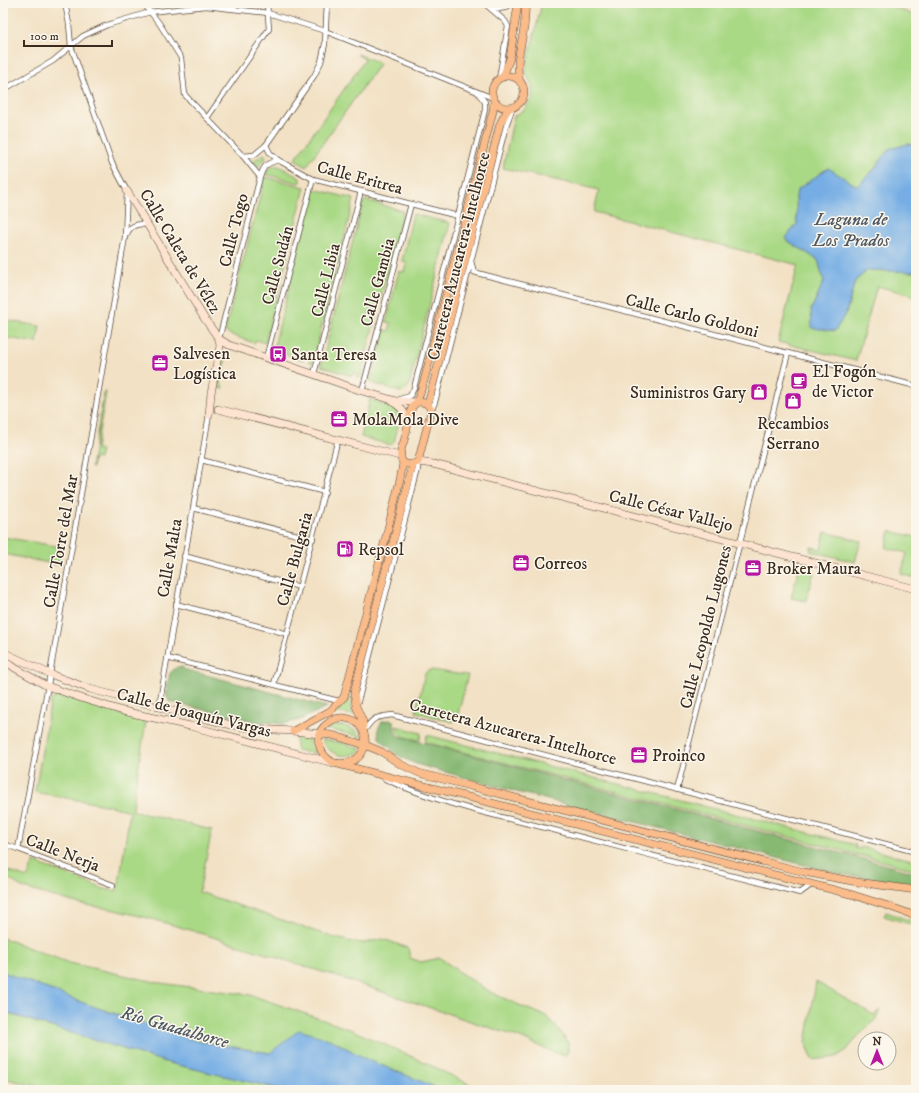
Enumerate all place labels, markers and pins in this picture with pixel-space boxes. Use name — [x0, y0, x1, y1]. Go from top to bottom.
place label: Salvesen Logística — [173, 343, 237, 385]
bus stop icon: Santa Teresa — [268, 344, 288, 364]
place label: Santa Teresa — [291, 344, 377, 366]
office icon: Salvesen Logística — [150, 353, 170, 373]
place label: El Fogón de Victor — [812, 361, 876, 403]
cafe icon: El Fogón de Victor — [789, 371, 809, 391]
place label: Suministros Gary — [630, 382, 747, 404]
shop icon: Suministros Gary — [749, 382, 769, 402]
shop icon: Recambios Serrano — [783, 391, 803, 411]
office icon: MolaMola Dive — [329, 409, 349, 429]
place label: MolaMola Dive — [352, 409, 459, 431]
place label: Recambios Serrano — [757, 413, 829, 455]
fuel station icon: Repsol — [335, 539, 355, 559]
place label: Repsol — [358, 539, 404, 561]
office icon: Correos — [511, 553, 531, 573]
place label: Correos — [534, 553, 587, 575]
office icon: Broker Maura — [743, 558, 763, 578]
place label: Broker Maura — [766, 558, 862, 580]
office icon: Proinco — [629, 745, 649, 765]
place label: Proinco — [652, 745, 705, 767]

